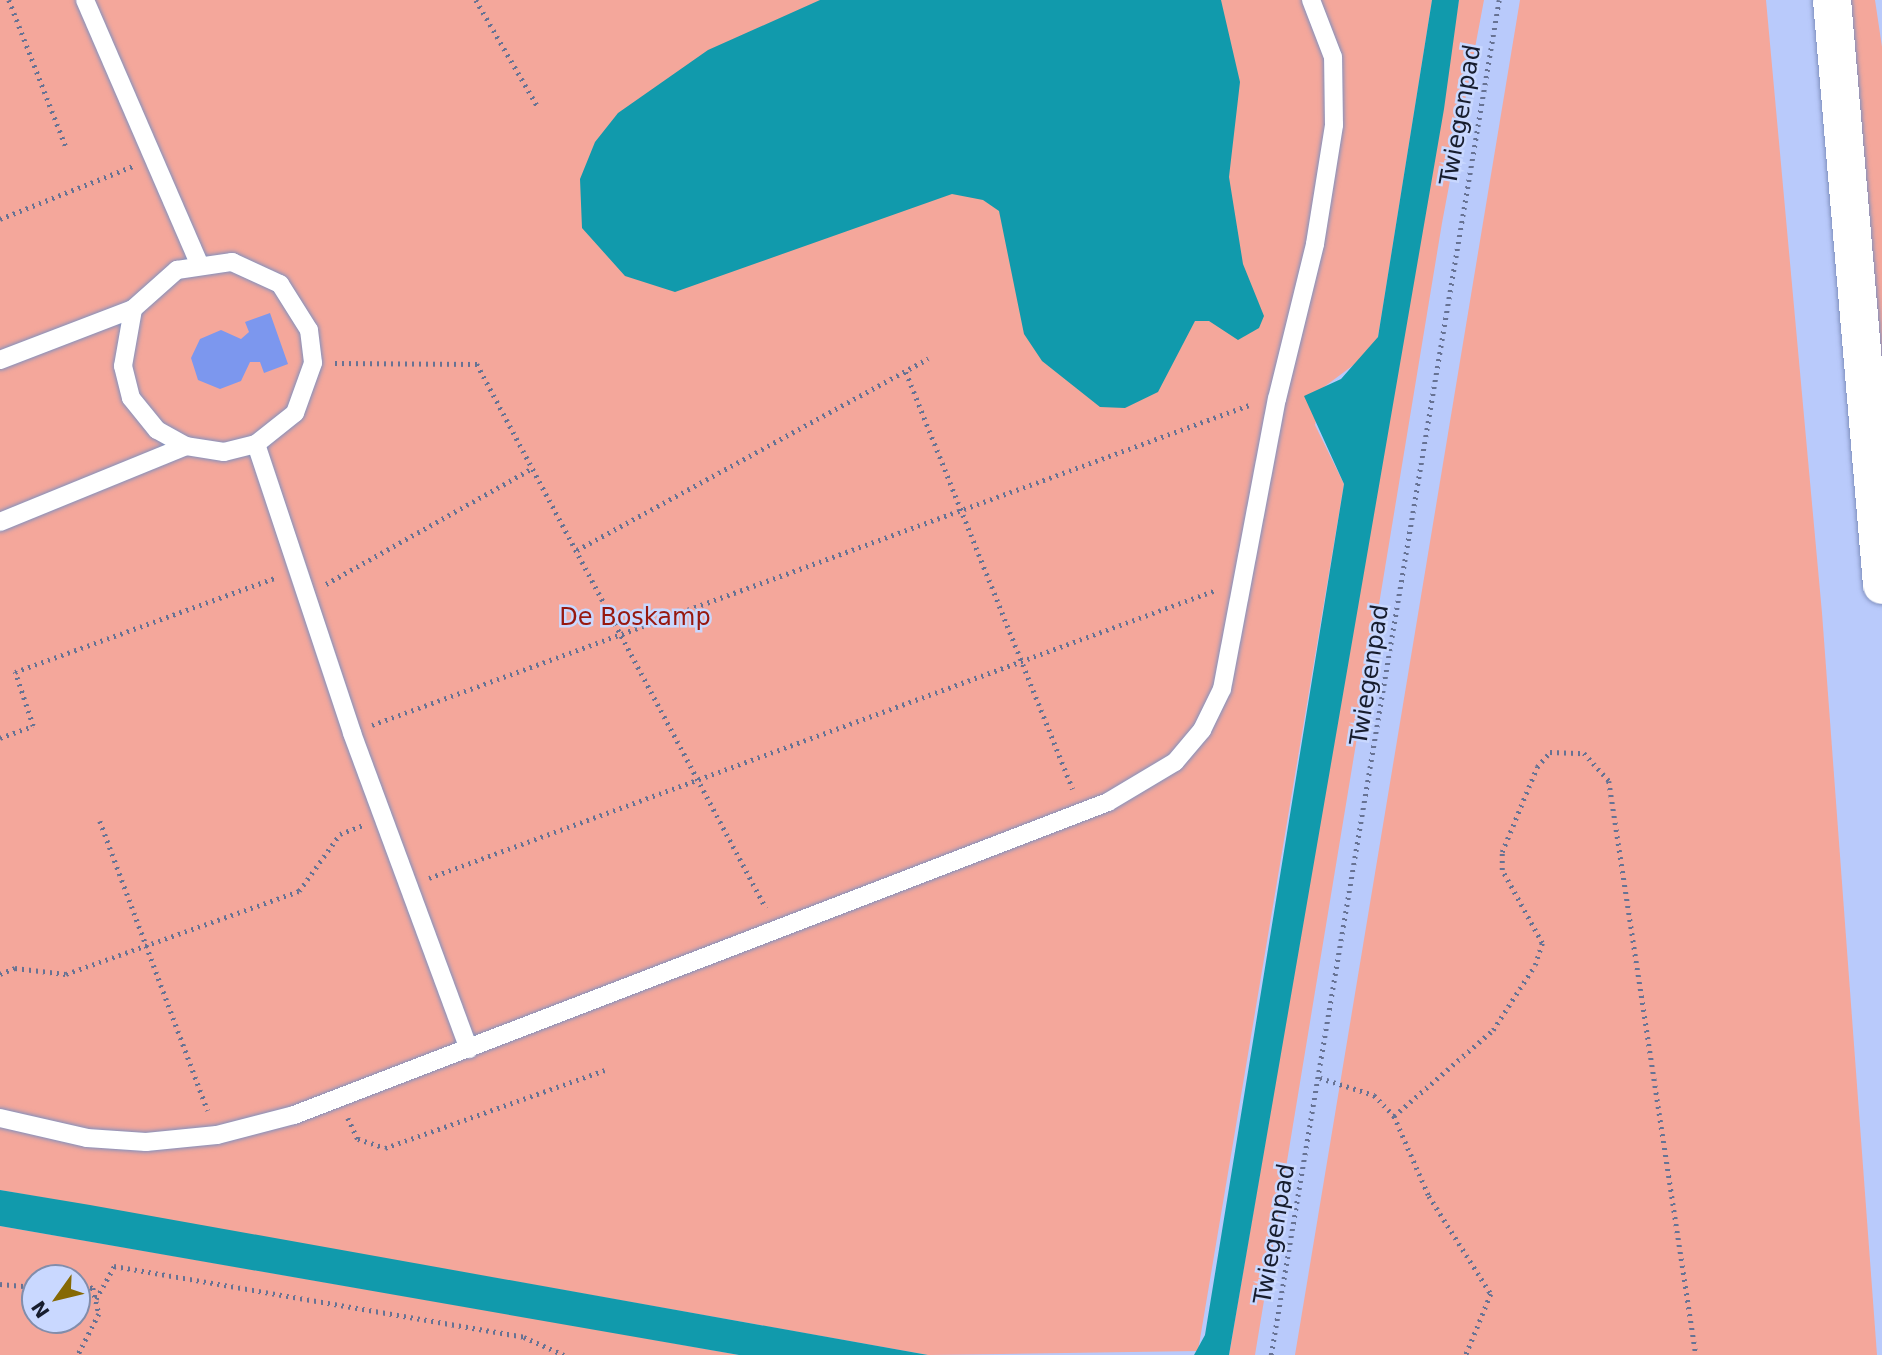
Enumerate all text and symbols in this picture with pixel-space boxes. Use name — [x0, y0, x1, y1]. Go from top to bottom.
street label: Twiegenpad — [1434, 43, 1488, 187]
street label: Twiegenpad — [1345, 603, 1395, 747]
park label: De Boskamp — [559, 604, 711, 632]
street label: Twiegenpad — [1248, 1162, 1302, 1306]
north arrow — [21, 1264, 91, 1334]
text: N — [27, 1297, 54, 1322]

